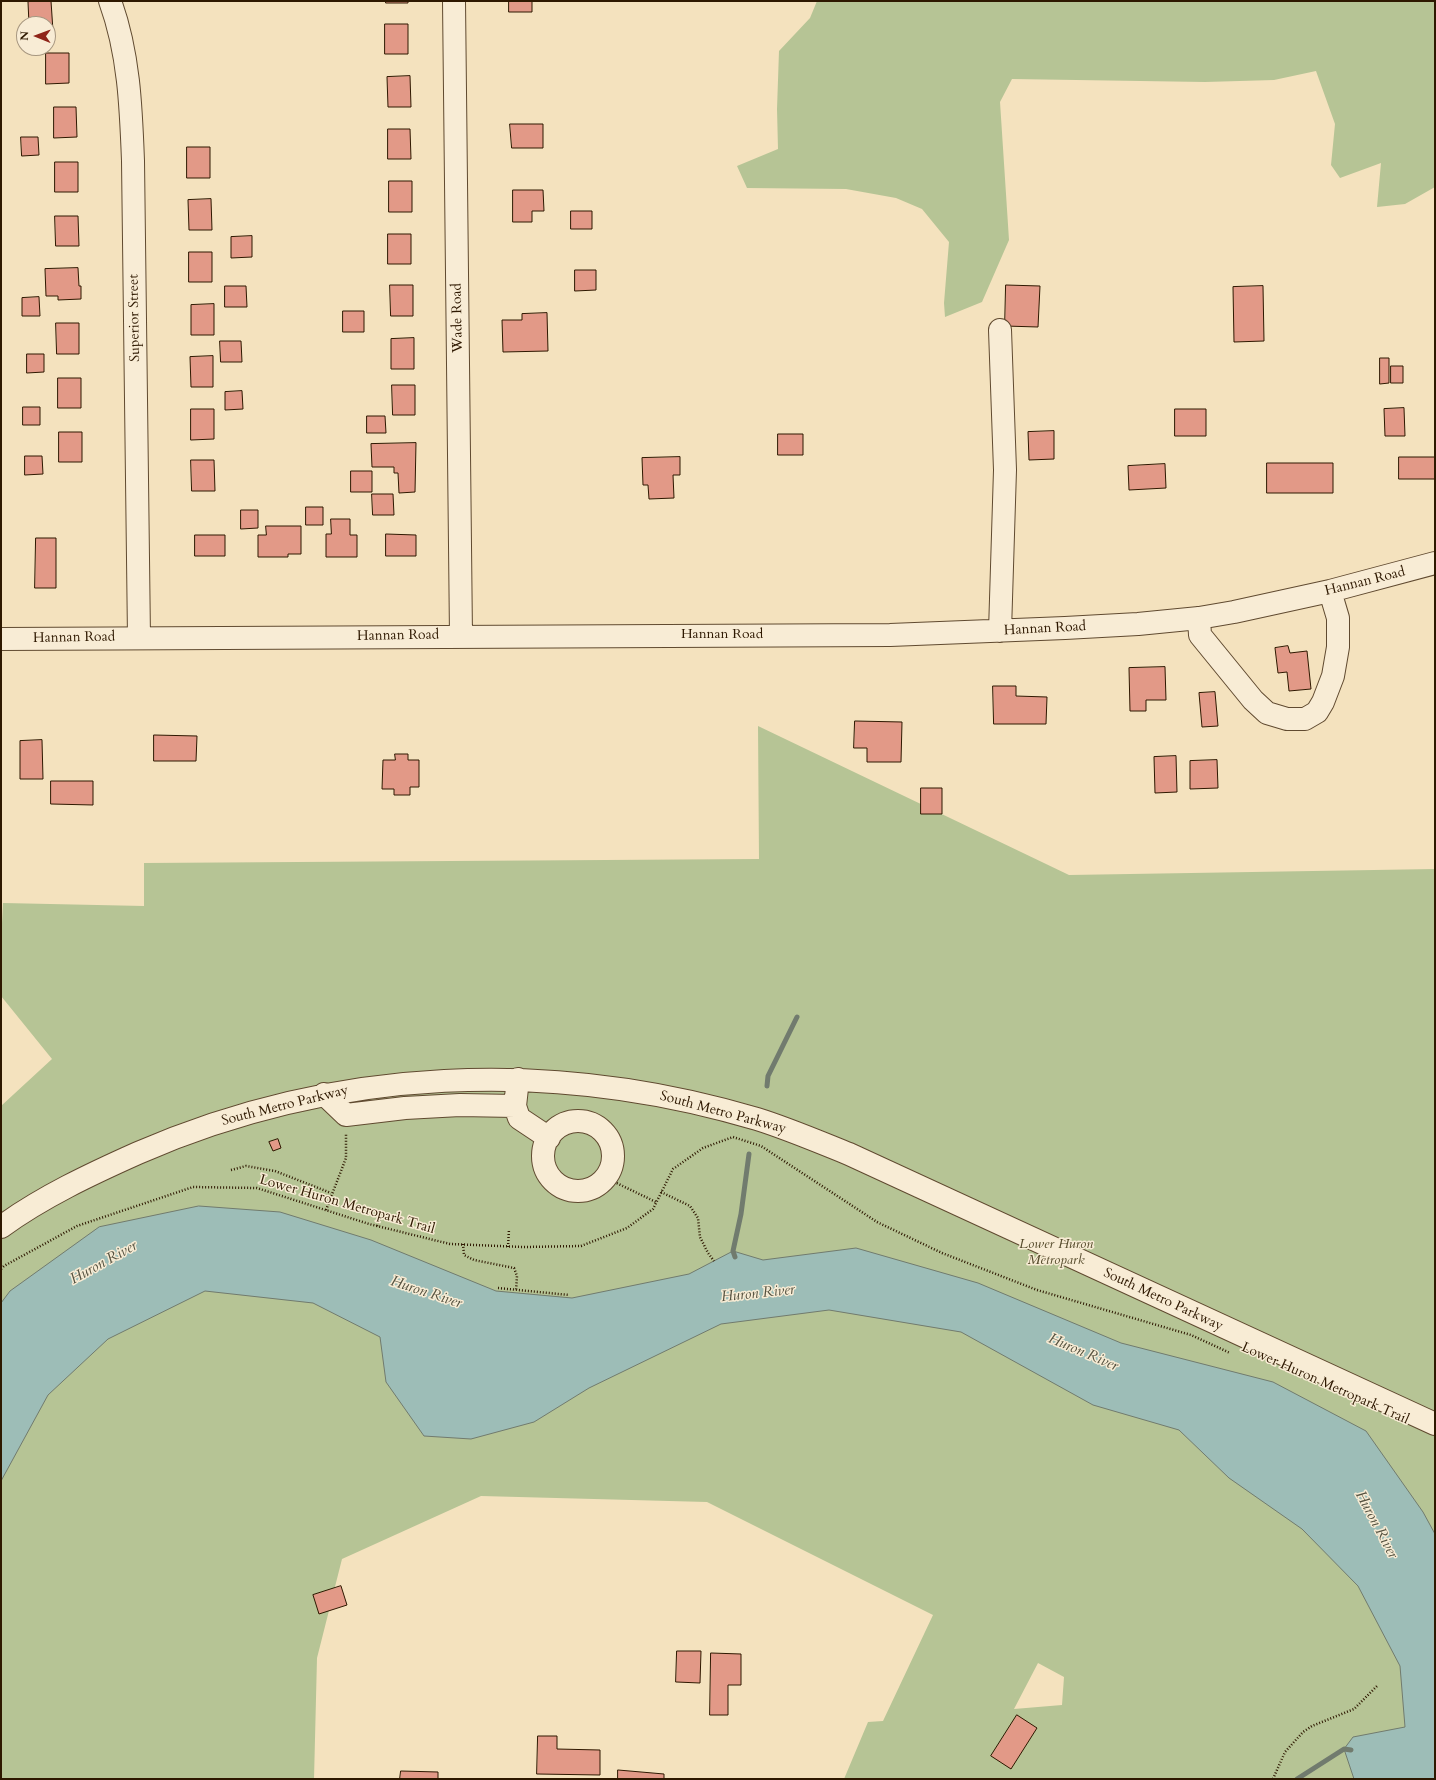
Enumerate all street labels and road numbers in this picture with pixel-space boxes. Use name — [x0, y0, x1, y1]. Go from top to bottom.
street label: Superior Street — [126, 274, 144, 362]
street label: Wade Road — [449, 283, 467, 353]
street label: Hannan Road — [1323, 564, 1407, 600]
street label: Hannan Road — [1004, 618, 1086, 640]
street label: Hannan Road — [357, 627, 439, 645]
street label: Hannan Road — [681, 627, 763, 643]
street label: Hannan Road — [33, 629, 115, 647]
street label: South Metro Parkway — [220, 1082, 350, 1130]
street label: South Metro Parkway — [658, 1088, 788, 1138]
street label: Lower Huron Metropark Trail — [257, 1172, 437, 1238]
street label: South Metro Parkway — [1100, 1265, 1226, 1335]
street label: Lower Huron Metropark Trail — [1239, 1339, 1411, 1429]

